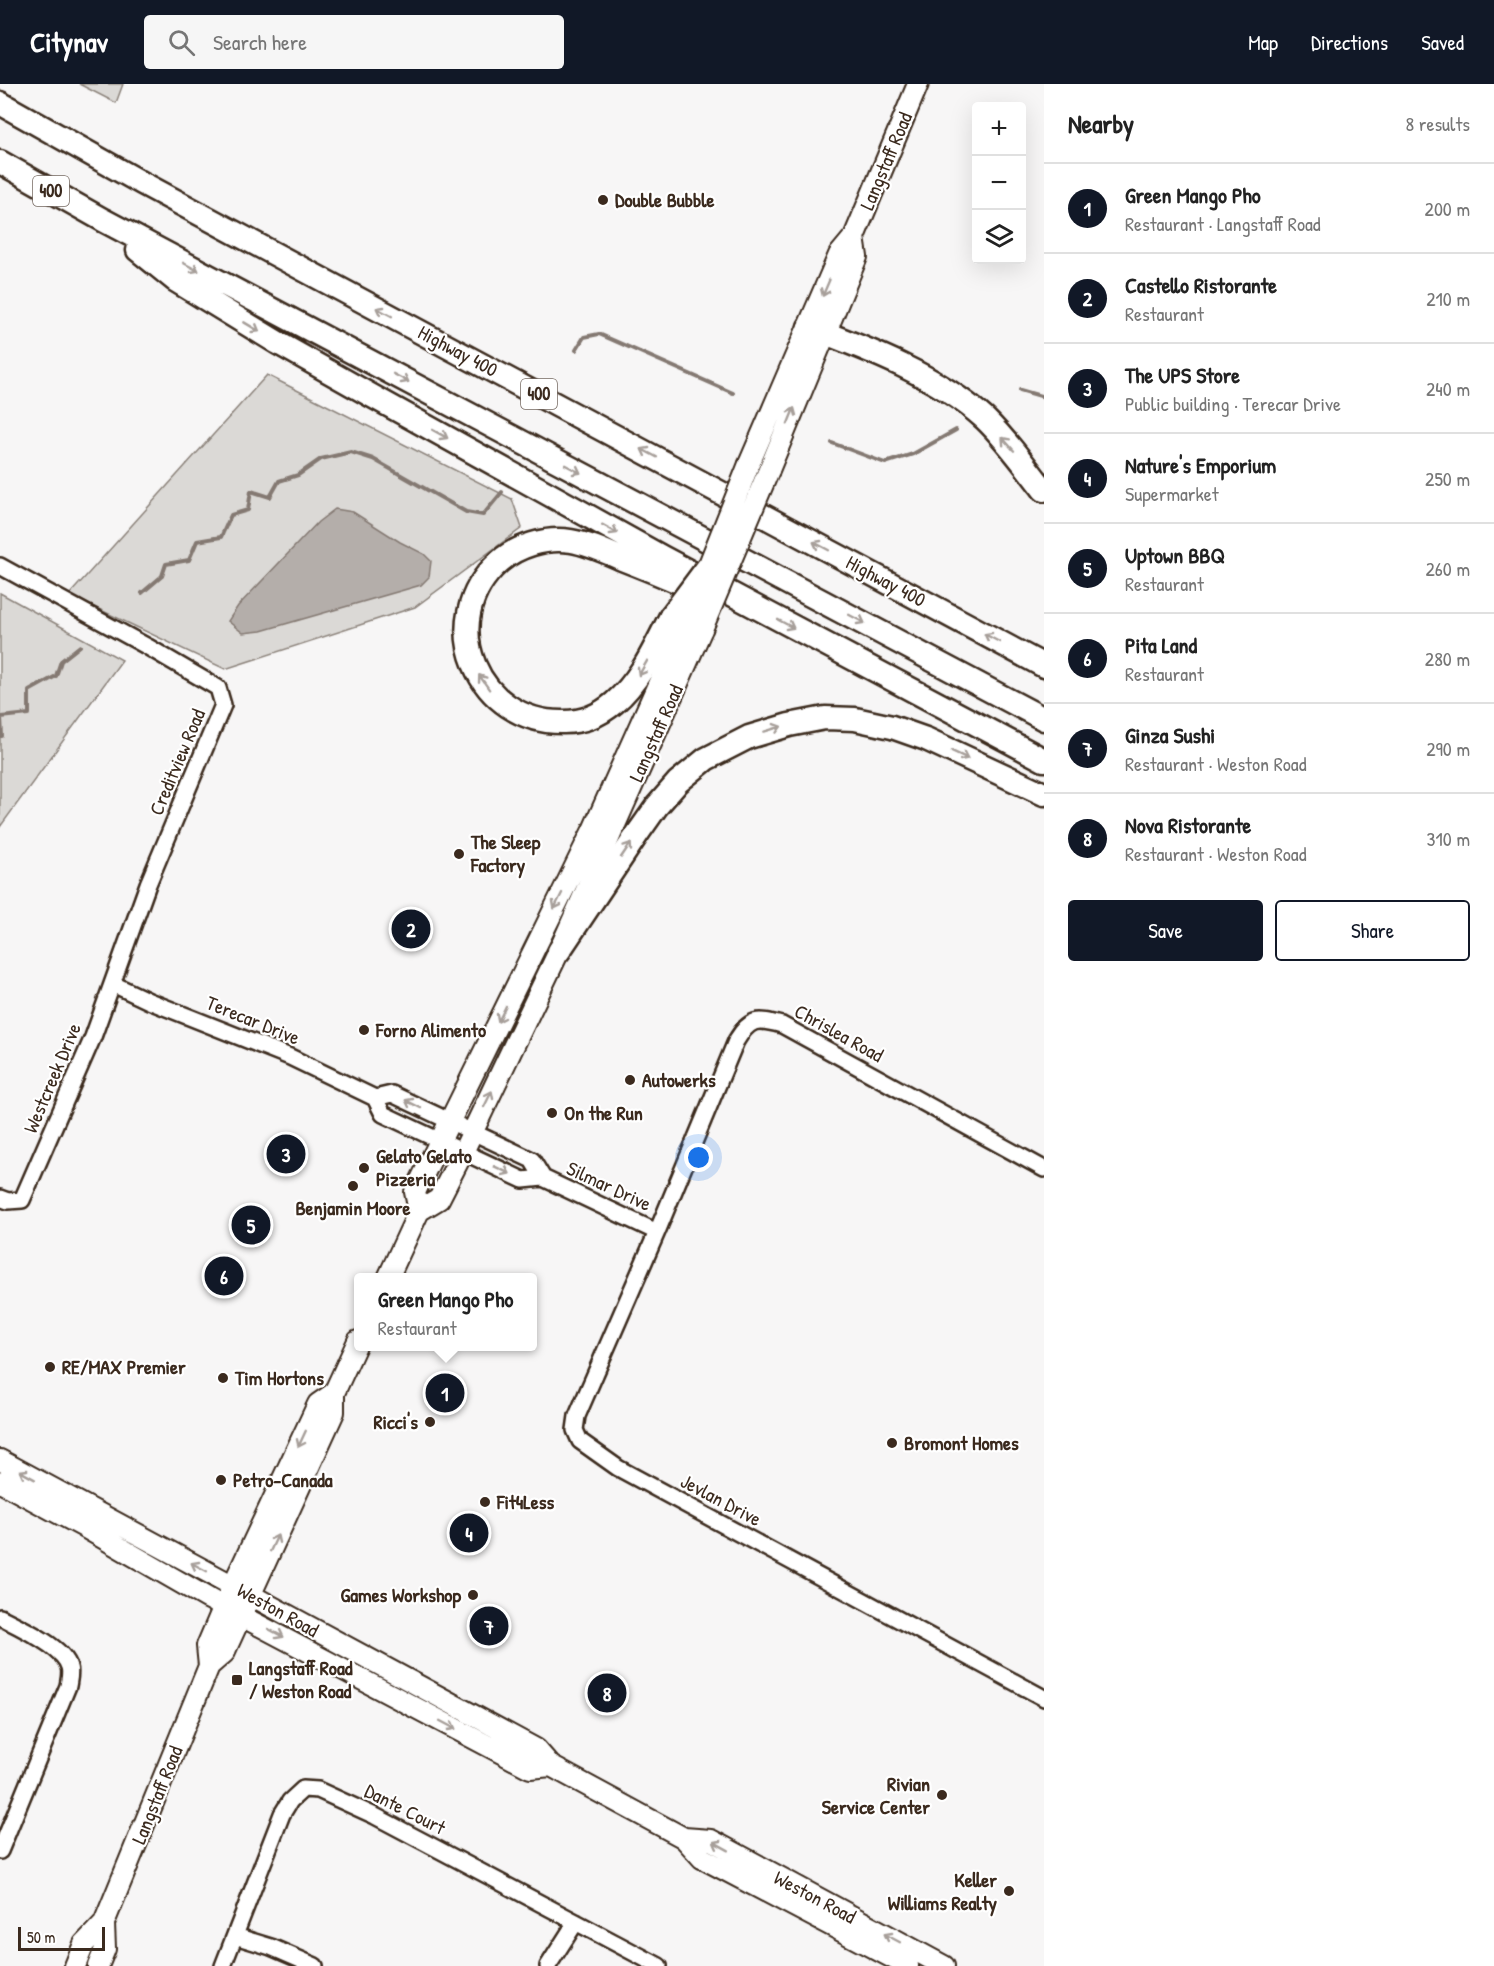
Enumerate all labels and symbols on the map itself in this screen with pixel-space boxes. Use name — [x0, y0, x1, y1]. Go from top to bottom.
street label: Langstaff Road — [853, 108, 918, 214]
road number: 400 — [33, 176, 69, 206]
place label: Double Bubble — [615, 186, 715, 213]
marker: Double Bubble — [596, 193, 610, 207]
one-way arrow — [182, 262, 200, 273]
one-way arrow — [820, 278, 831, 296]
one-way arrow — [376, 306, 394, 317]
street label: Highway 400 — [414, 318, 503, 383]
one-way arrow — [243, 322, 260, 334]
one-way arrow — [391, 373, 409, 384]
road number: 400 — [521, 379, 557, 409]
one-way arrow — [787, 407, 798, 426]
one-way arrow — [431, 428, 448, 440]
one-way arrow — [1001, 437, 1015, 452]
one-way arrow — [641, 447, 658, 459]
one-way arrow — [564, 464, 582, 475]
one-way arrow — [601, 523, 618, 535]
one-way arrow — [813, 540, 830, 552]
street label: Highway 400 — [842, 548, 931, 613]
one-way arrow — [848, 613, 865, 625]
one-way arrow — [777, 618, 794, 630]
one-way arrow — [984, 632, 1002, 643]
one-way arrow — [637, 659, 649, 676]
one-way arrow — [478, 675, 490, 691]
street label: Langstaff Road — [622, 680, 689, 786]
street label: Creditview Road — [142, 704, 211, 819]
one-way arrow — [763, 723, 782, 734]
one-way arrow — [950, 750, 968, 761]
place label: The Sleep Factory — [470, 828, 541, 879]
one-way arrow — [621, 842, 633, 859]
marker: The Sleep Factory — [452, 847, 466, 861]
one-way arrow — [552, 892, 563, 910]
pin: 2 — [392, 906, 430, 952]
street label: Terecar Drive — [202, 989, 304, 1051]
street label: Chrislea Road — [790, 997, 889, 1068]
one-way arrow — [496, 1004, 507, 1022]
place label: Forno Alimento — [375, 1016, 486, 1043]
street label: Westcreek Drive — [16, 1019, 87, 1137]
marker: Forno Alimento — [357, 1023, 371, 1037]
place label: Autowerks — [642, 1066, 716, 1093]
marker: Autowerks — [623, 1073, 637, 1087]
one-way arrow — [483, 1091, 495, 1109]
one-way arrow — [404, 1098, 422, 1110]
place label: On the Run — [564, 1099, 643, 1126]
marker: On the Run — [545, 1106, 559, 1120]
pin: 3 — [266, 1132, 306, 1176]
place label: Gelato Gelato Pizzeria — [376, 1142, 472, 1192]
your location — [684, 1143, 713, 1172]
street label: Silmar Drive — [563, 1154, 656, 1217]
marker: Gelato Gelato Pizzeria — [357, 1161, 371, 1175]
one-way arrow — [493, 1165, 511, 1177]
marker: Benjamin Moore — [346, 1179, 360, 1193]
place label: Benjamin Moore — [295, 1194, 411, 1221]
pin: 5 — [232, 1202, 270, 1248]
pin: 6 — [204, 1254, 244, 1298]
place label: RE/MAX Premier — [62, 1353, 186, 1380]
marker: RE/MAX Premier — [43, 1360, 57, 1374]
place label: Tim Hortons — [234, 1364, 324, 1391]
pin: 1 — [426, 1370, 464, 1416]
marker: Tim Hortons — [216, 1371, 230, 1385]
place label: Ricci's — [373, 1408, 418, 1435]
marker: Ricci's — [423, 1415, 437, 1429]
place label: Bromont Homes — [904, 1429, 1019, 1456]
one-way arrow — [295, 1430, 307, 1448]
marker: Bromont Homes — [885, 1436, 899, 1450]
place label: Petro-Canada — [233, 1466, 333, 1493]
street label: Jevlan Drive — [676, 1467, 766, 1532]
one-way arrow — [19, 1469, 36, 1481]
marker: Petro-Canada — [214, 1473, 228, 1487]
place label: Fit4Less — [496, 1488, 554, 1515]
marker: Fit4Less — [478, 1495, 492, 1509]
pin: 4 — [450, 1510, 488, 1556]
one-way arrow — [269, 1535, 280, 1553]
one-way arrow — [190, 1561, 208, 1572]
street label: Weston Road — [233, 1576, 324, 1643]
place label: Games Workshop — [341, 1581, 461, 1609]
marker: Games Workshop — [466, 1588, 480, 1602]
pin: 7 — [470, 1604, 508, 1648]
one-way arrow — [267, 1627, 284, 1639]
place label: Langstaff Road / Weston Road — [249, 1654, 353, 1704]
pin: 8 — [588, 1670, 626, 1716]
marker: Langstaff Road / Weston Road — [230, 1673, 244, 1687]
one-way arrow — [439, 1719, 456, 1731]
street label: Langstaff Road — [125, 1742, 189, 1848]
place label: Rivian Service Center — [822, 1770, 930, 1820]
street label: Dante Court — [360, 1777, 451, 1841]
marker: Rivian Service Center — [935, 1788, 949, 1802]
one-way arrow — [713, 1839, 730, 1851]
street label: Weston Road — [769, 1864, 861, 1930]
place label: Keller Williams Realty — [888, 1866, 998, 1917]
marker: Keller Williams Realty — [1002, 1884, 1016, 1898]
scale bar — [18, 1924, 105, 1952]
one-way arrow — [884, 1932, 902, 1943]

